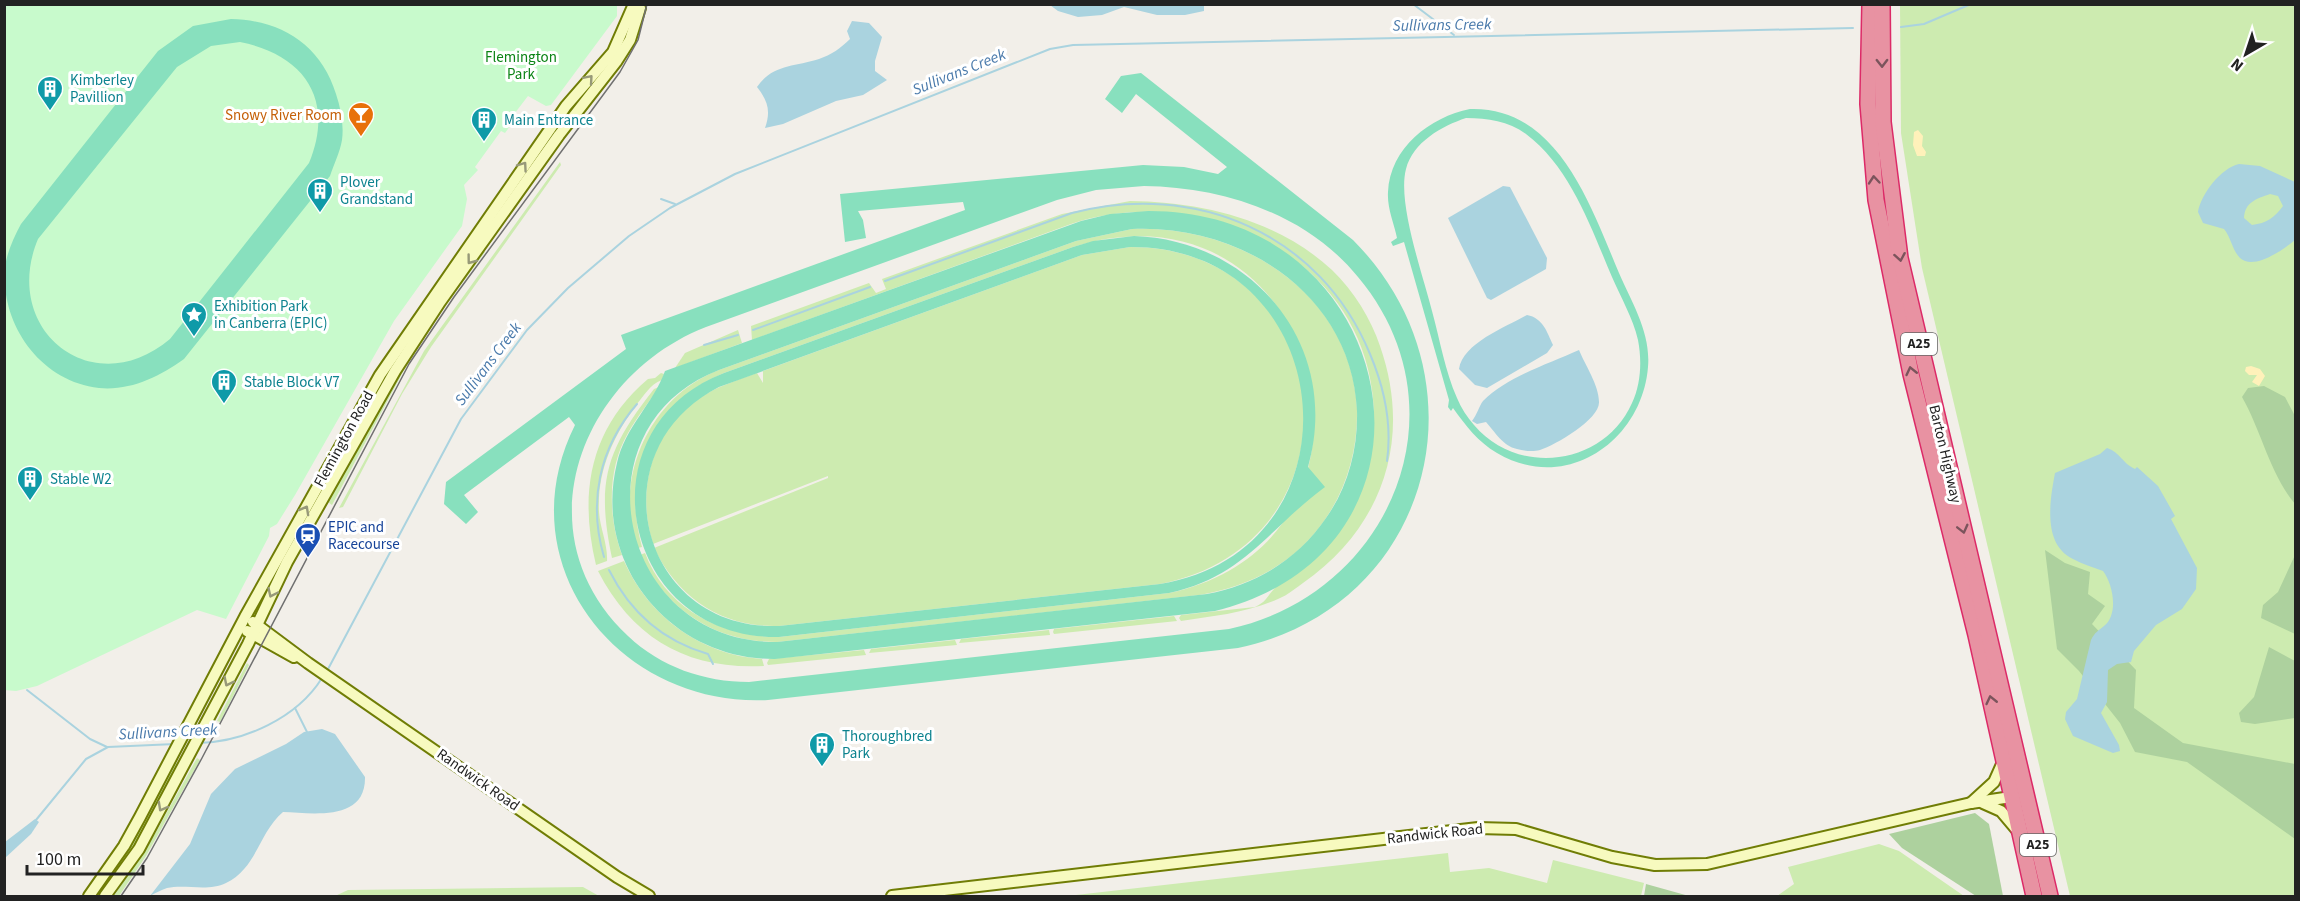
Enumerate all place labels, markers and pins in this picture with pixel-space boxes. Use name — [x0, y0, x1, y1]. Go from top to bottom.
place label: Kimberley Pavillion — [70, 70, 134, 108]
building icon: Kimberley Pavillion — [35, 74, 65, 112]
bar icon: Snowy River Room — [346, 100, 376, 138]
place label: Snowy River Room — [225, 105, 342, 126]
building icon: Main Entrance — [469, 105, 499, 143]
place label: Main Entrance — [504, 110, 593, 131]
place label: Plover Grandstand — [340, 172, 413, 210]
building icon: Plover Grandstand — [305, 176, 335, 214]
place label: Exhibition Park in Canberra (EPIC) — [214, 296, 328, 334]
place icon: Exhibition Park in Canberra (EPIC) — [179, 300, 209, 338]
building icon: Stable Block V7 — [209, 367, 239, 405]
place label: Stable Block V7 — [244, 372, 340, 393]
building icon: Stable W2 — [15, 464, 45, 502]
place label: Stable W2 — [50, 469, 112, 490]
place label: EPIC and Racecourse — [328, 517, 400, 555]
station icon: EPIC and Racecourse — [293, 521, 323, 559]
place label: Thoroughbred Park — [842, 726, 933, 764]
building icon: Thoroughbred Park — [807, 730, 837, 768]

